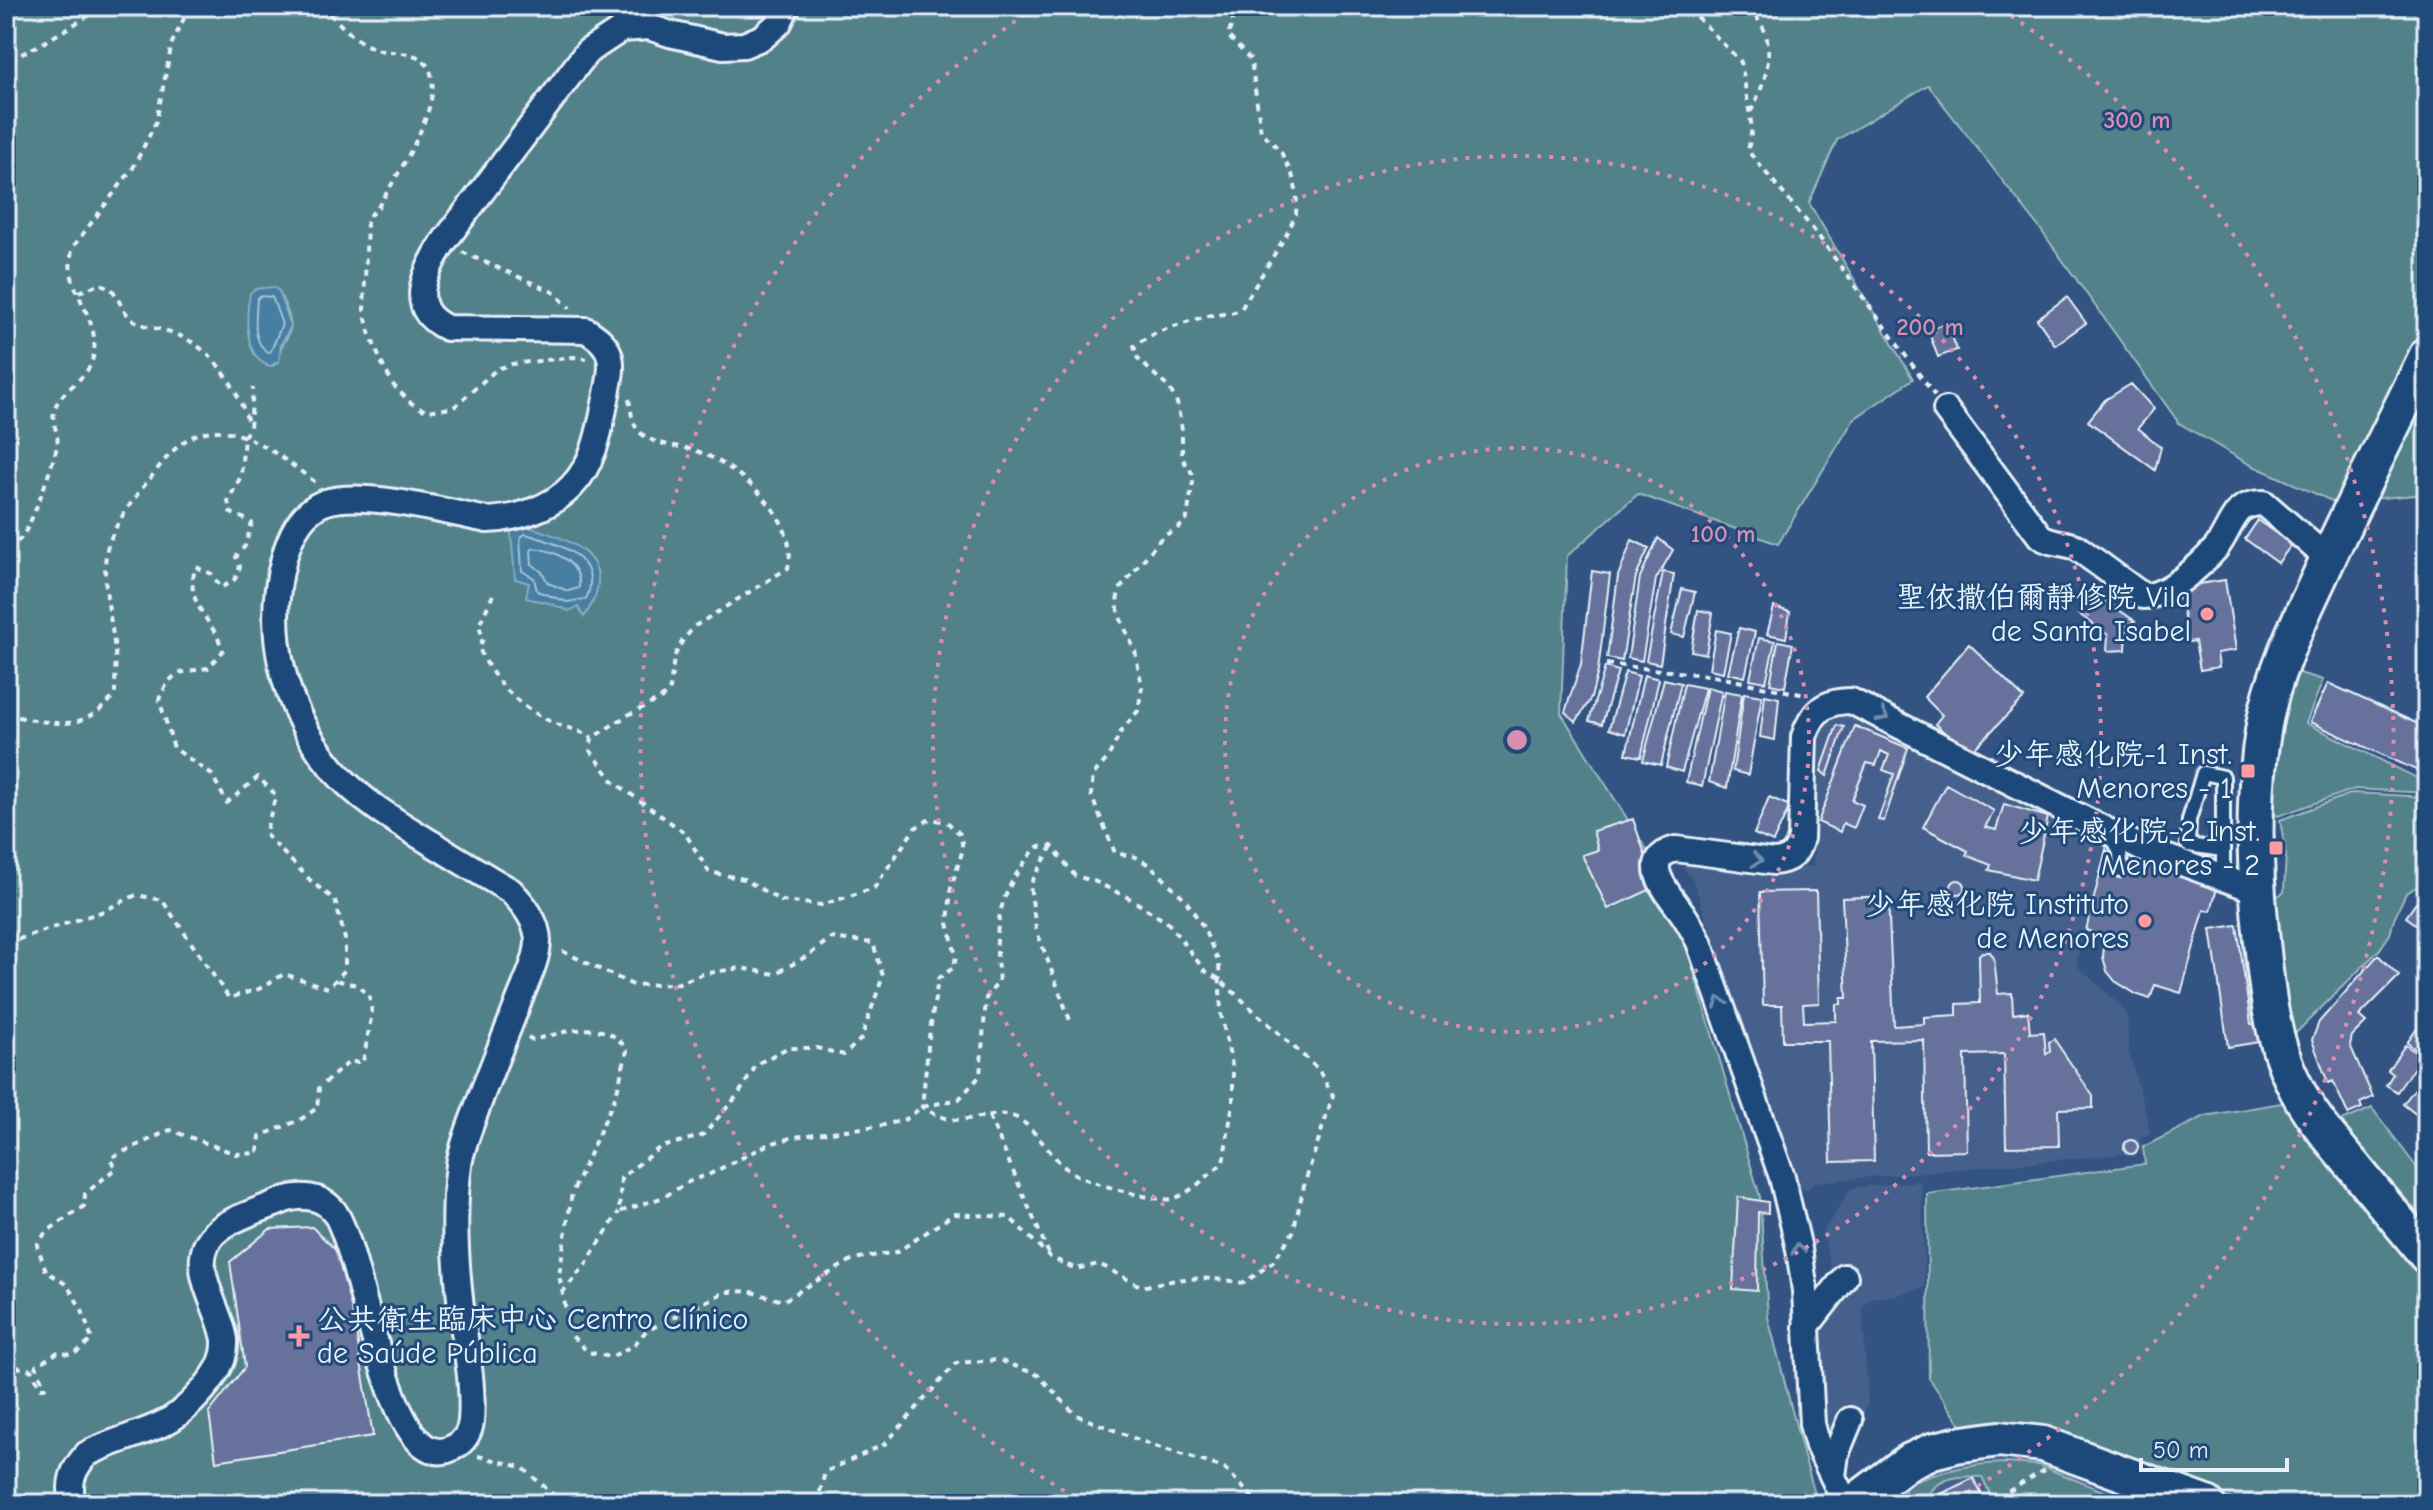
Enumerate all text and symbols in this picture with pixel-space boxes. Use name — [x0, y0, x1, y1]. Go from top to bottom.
text: 300 m — [2104, 106, 2170, 134]
text: 200 m — [1896, 313, 1964, 341]
text: 100 m — [1691, 520, 1755, 548]
place label: 聖依撒伯爾靜修院 Vila de Santa Isabel — [1896, 580, 2191, 649]
marker: 聖依撒伯爾靜修院 Vila de Santa Isabel — [2198, 605, 2216, 623]
one-way arrow — [1874, 707, 1889, 722]
centre of rings — [1503, 726, 1531, 754]
place label: 少年感化院-1 Inst. Menores - 1 — [1994, 737, 2232, 806]
marker: 少年感化院-1 Inst. Menores - 1 — [2239, 762, 2257, 780]
place label: 少年感化院-2 Inst. Menores - 2 — [2018, 814, 2260, 883]
marker: 少年感化院-2 Inst. Menores - 2 — [2267, 839, 2285, 857]
one-way arrow — [1750, 851, 1764, 868]
place label: 少年感化院 Instituto de Menores — [1865, 887, 2129, 956]
marker: 少年感化院 Instituto de Menores — [2136, 912, 2154, 930]
one-way arrow — [1714, 996, 1730, 1010]
one-way arrow — [1791, 1243, 1808, 1256]
place label: 公共衛生臨床中心 Centro Clínico de Saúde Pública — [317, 1302, 749, 1371]
marker: 公共衛生臨床中心 Centro Clínico de Saúde Pública — [288, 1325, 310, 1347]
scale bar — [2141, 1422, 2287, 1472]
text: 50 m — [2153, 1436, 2209, 1464]

